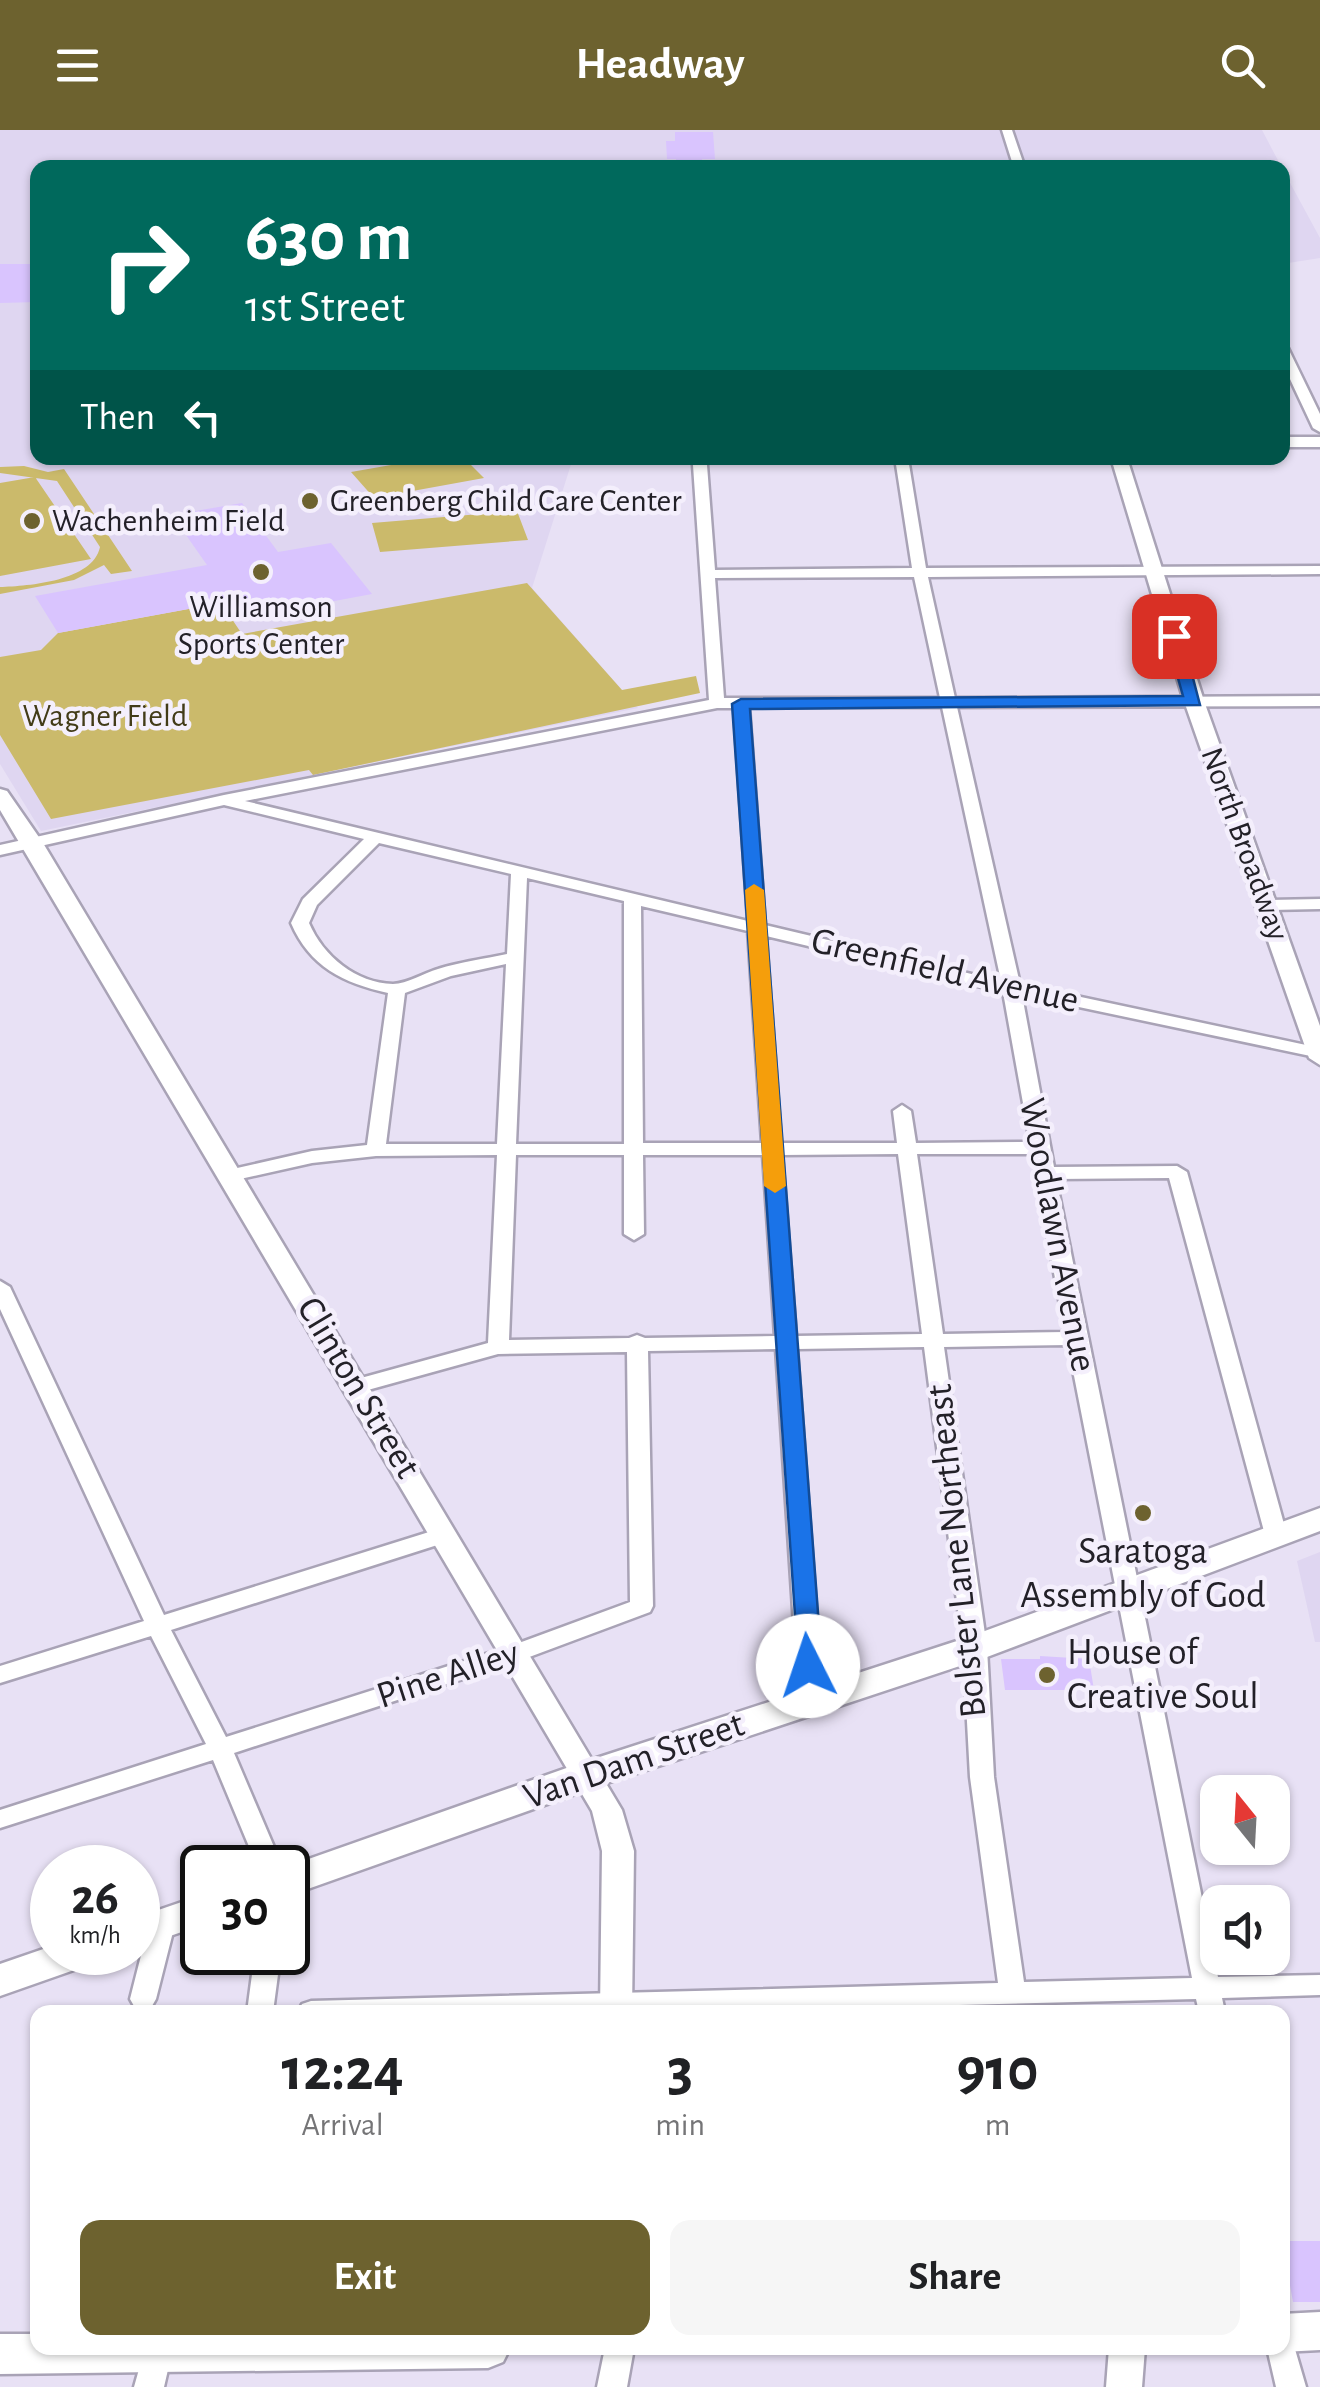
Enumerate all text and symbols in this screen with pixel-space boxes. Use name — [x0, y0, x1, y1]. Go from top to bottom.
icon: menu — [50, 38, 105, 93]
icon: search — [1215, 38, 1270, 93]
text: Headway — [575, 42, 745, 87]
icon: right — [80, 200, 210, 330]
text: 630 m — [245, 203, 413, 273]
text: 1st Street — [245, 285, 405, 330]
icon: left — [175, 390, 230, 445]
text: Then — [80, 399, 155, 437]
place label: Greenberg Child Care Center — [330, 485, 682, 517]
marker: Greenberg Child Care Center — [299, 490, 321, 512]
place label: Wachenheim Field — [52, 505, 285, 537]
marker: Wachenheim Field — [21, 510, 43, 532]
marker: Williamson Sports Center — [250, 561, 272, 583]
place label: Williamson Sports Center — [178, 591, 345, 660]
pin — [1132, 594, 1217, 679]
icon: arrive — [1147, 609, 1202, 664]
park label: Wagner Field — [23, 700, 187, 732]
street label: North Broadway — [1195, 743, 1295, 945]
street label: Greenfield Avenue — [808, 922, 1082, 1020]
street label: Woodlawn Avenue — [1012, 1095, 1102, 1375]
street label: Clinton Street — [289, 1291, 427, 1485]
street label: Bolster Lane Northeast — [921, 1382, 993, 1720]
marker: Saratoga Assembly of God — [1132, 1502, 1154, 1524]
place label: Saratoga Assembly of God — [1020, 1533, 1266, 1615]
position arrow — [756, 1614, 860, 1718]
street label: Pine Alley — [372, 1634, 524, 1716]
place label: House of Creative Soul — [1067, 1634, 1259, 1716]
marker: House of Creative Soul — [1036, 1664, 1058, 1686]
street label: Van Dam Street — [519, 1706, 749, 1816]
north arrow — [1200, 1775, 1290, 1865]
map controls — [1200, 1775, 1290, 1975]
speed limit sign: 30 — [180, 1845, 310, 1975]
text: 26 — [71, 1873, 119, 1923]
button: sound — [1200, 1885, 1290, 1975]
text: km/h — [69, 1923, 121, 1948]
text: 12:24 — [282, 2041, 404, 2101]
text: 3 — [667, 2041, 693, 2101]
text: 910 — [957, 2041, 1038, 2101]
text: Arrival — [301, 2109, 384, 2141]
text: min — [655, 2109, 705, 2141]
text: m — [985, 2109, 1010, 2141]
button: Exit — [80, 2220, 650, 2335]
button: Share — [670, 2220, 1240, 2335]

